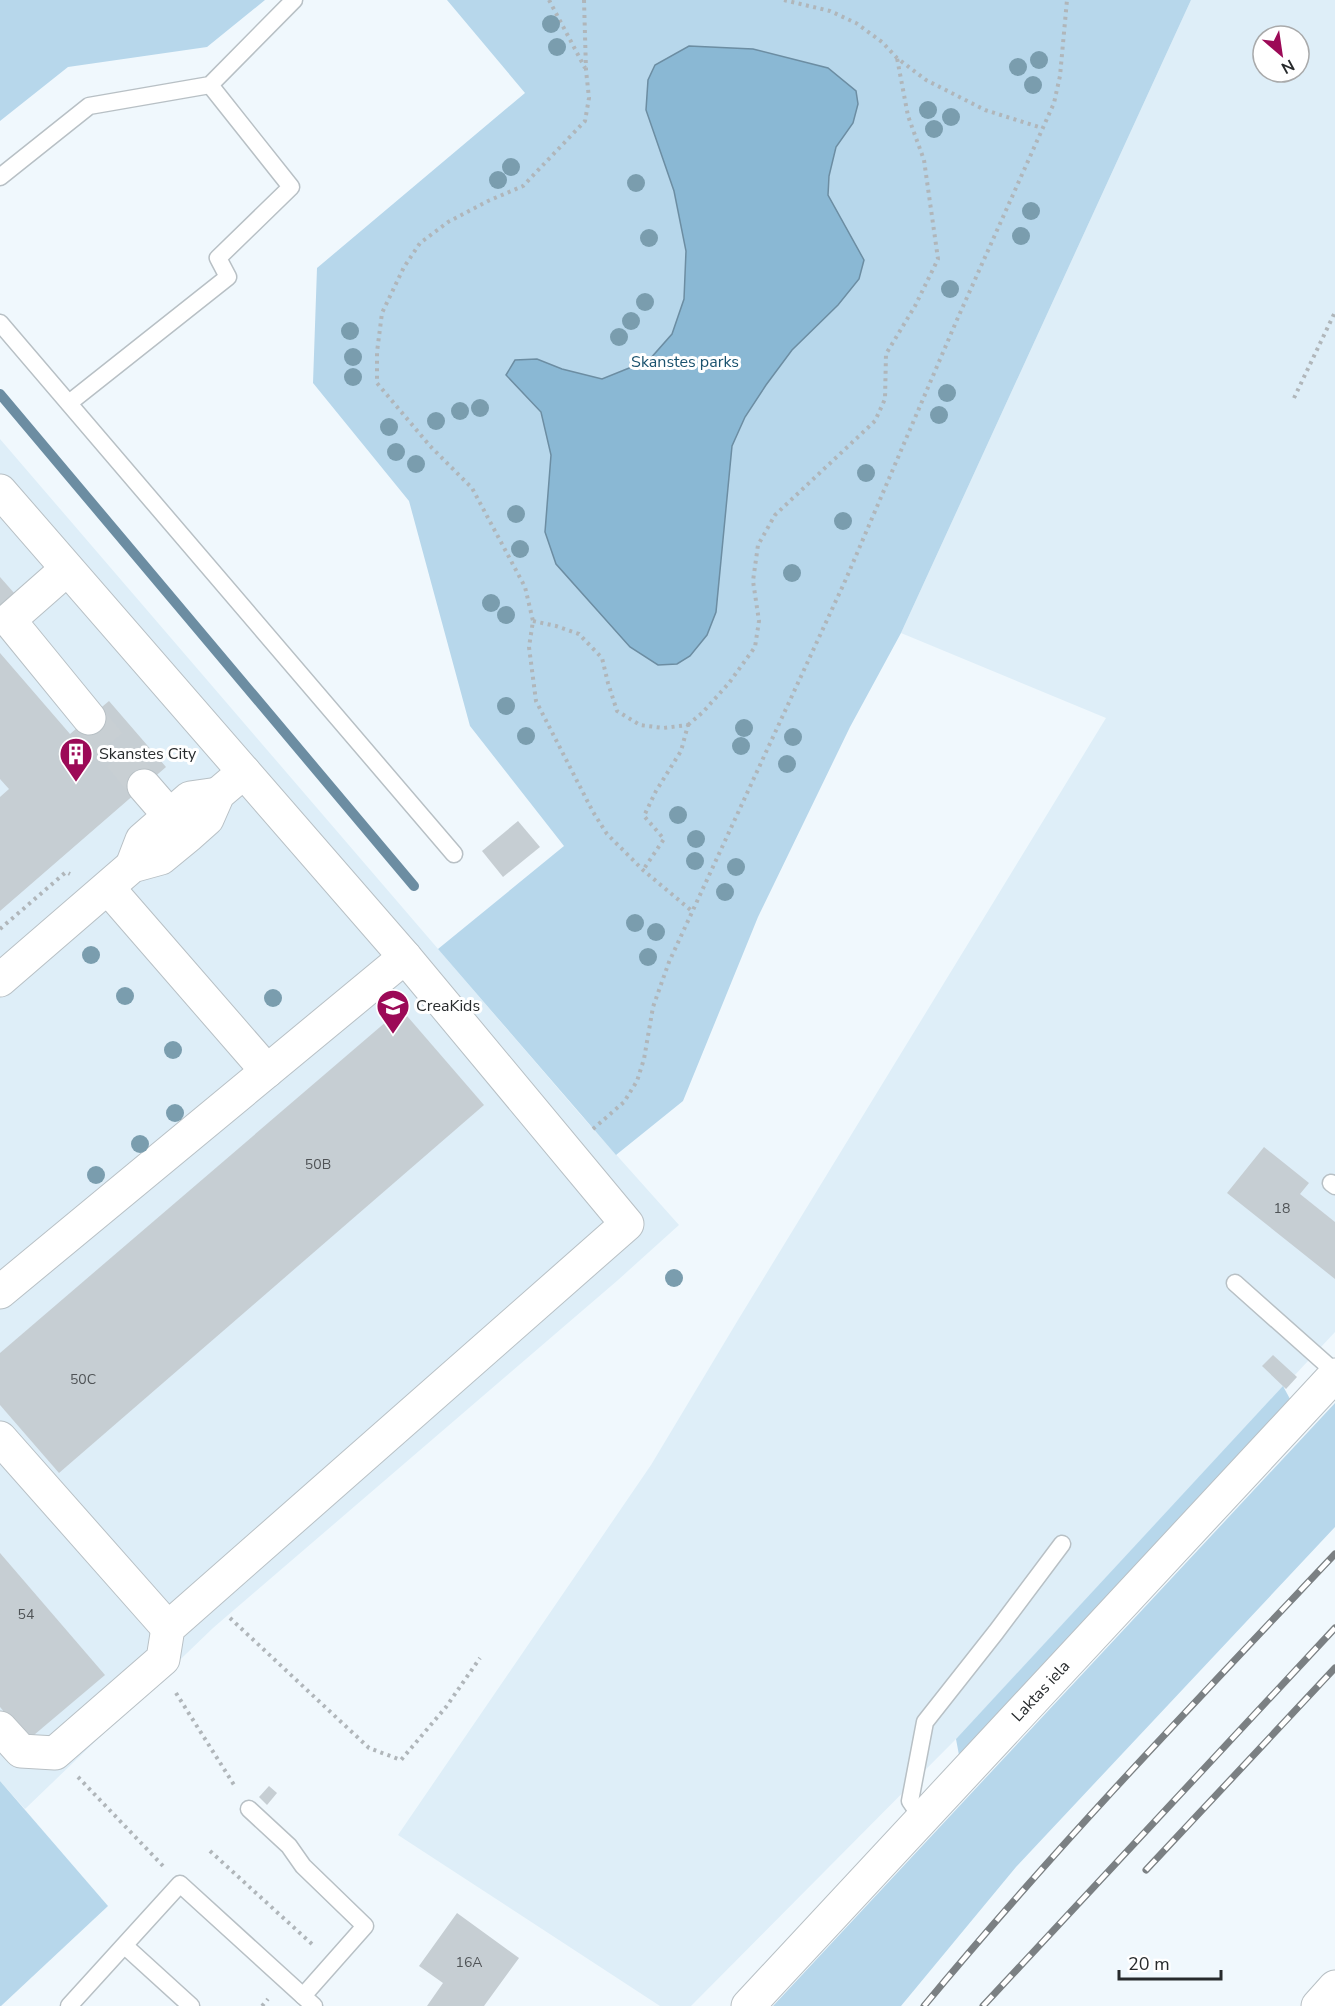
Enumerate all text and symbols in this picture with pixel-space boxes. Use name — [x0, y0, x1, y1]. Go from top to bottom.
north arrow — [1251, 24, 1311, 84]
text: N — [1277, 54, 1298, 79]
park label: Skanstes parks — [631, 351, 739, 373]
building icon: Skanstes City — [58, 736, 94, 783]
place label: Skanstes City — [99, 743, 197, 765]
school or university icon: CreaKids — [375, 988, 411, 1035]
place label: CreaKids — [416, 995, 480, 1017]
house number: 50B — [305, 1155, 331, 1174]
house number: 18 — [1274, 1199, 1290, 1218]
house number: 50C — [70, 1370, 96, 1389]
house number: 54 — [18, 1605, 34, 1624]
street label: Laktas iela — [1007, 1656, 1075, 1727]
scale bar — [1119, 1943, 1221, 1981]
text: 20 m — [1128, 1952, 1170, 1976]
house number: 16A — [455, 1953, 483, 1972]

